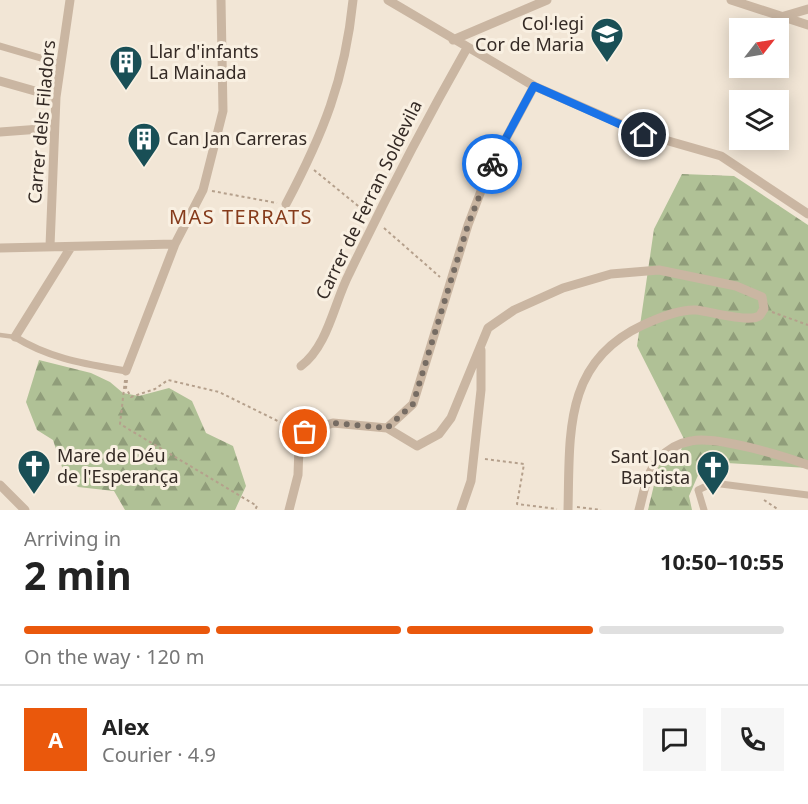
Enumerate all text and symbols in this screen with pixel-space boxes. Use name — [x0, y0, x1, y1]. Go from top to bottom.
place label: Col·legi Cor de Maria — [475, 11, 584, 56]
school or university icon: Col·legi Cor de Maria — [589, 16, 625, 63]
north arrow — [729, 18, 789, 78]
map controls — [729, 18, 789, 150]
street label: Carrer dels Filadors — [22, 39, 60, 205]
place label: Llar d'infants La Mainada — [149, 39, 259, 84]
building icon: Llar d'infants La Mainada — [108, 44, 144, 91]
button: layers — [729, 90, 789, 150]
street label: Carrer de Ferran Soldevila — [309, 96, 427, 303]
pin — [618, 109, 669, 160]
icon: home — [627, 118, 660, 151]
building icon: Can Jan Carreras — [126, 121, 162, 168]
place label: Can Jan Carreras — [167, 126, 307, 150]
courier — [462, 134, 522, 194]
icon: bike — [476, 148, 509, 181]
district label: MAS TERRATS — [169, 203, 313, 230]
pin — [279, 406, 330, 457]
icon: bag — [288, 415, 321, 448]
place label: Mare de Déu de l'Esperança — [57, 443, 178, 488]
place label: Sant Joan Baptista — [611, 444, 690, 489]
church icon: Mare de Déu de l'Esperança — [16, 448, 52, 495]
church icon: Sant Joan Baptista — [695, 449, 731, 496]
text: Arriving in — [24, 525, 121, 552]
text: 10:50–10:55 — [660, 546, 784, 576]
text: 2 min — [24, 548, 131, 601]
text: On the way · 120 m — [24, 643, 204, 670]
button: chat — [643, 708, 706, 771]
button: phone — [721, 708, 784, 771]
text: Alex — [102, 711, 149, 741]
text: A — [48, 724, 63, 754]
text: Courier · 4.9 — [102, 741, 216, 768]

